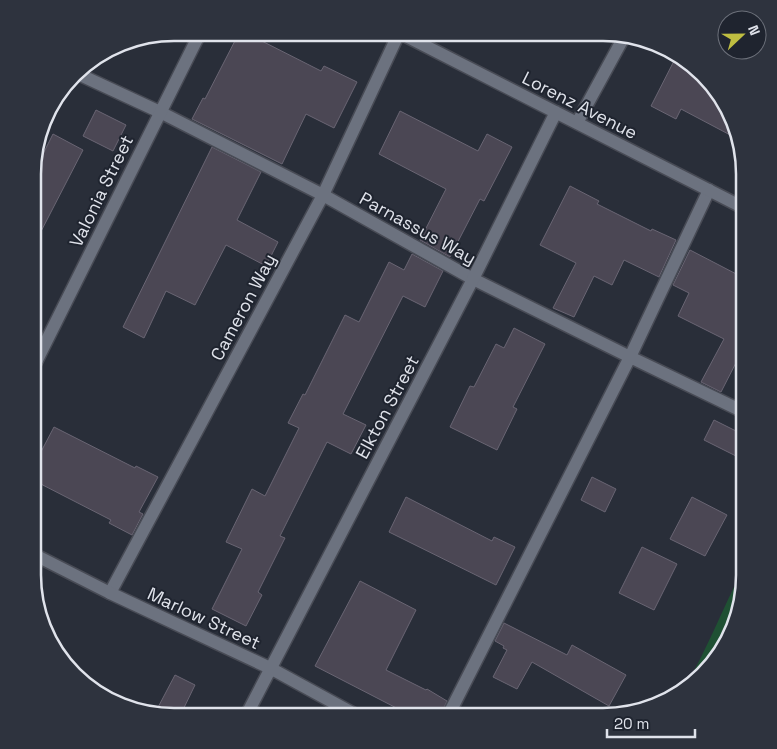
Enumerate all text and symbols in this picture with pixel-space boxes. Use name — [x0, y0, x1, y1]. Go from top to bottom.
north arrow — [717, 10, 767, 60]
text: N — [744, 22, 764, 38]
street label: Lorenz Avenue — [518, 66, 642, 144]
street label: Valonia Street — [64, 131, 138, 251]
street label: Parnassus Way — [356, 186, 480, 270]
street label: Cameron Way — [205, 250, 281, 364]
street label: Elkton Street — [350, 351, 424, 463]
street label: Marlow Street — [144, 582, 264, 654]
scale bar — [607, 706, 694, 738]
text: 20 m — [614, 714, 649, 733]

